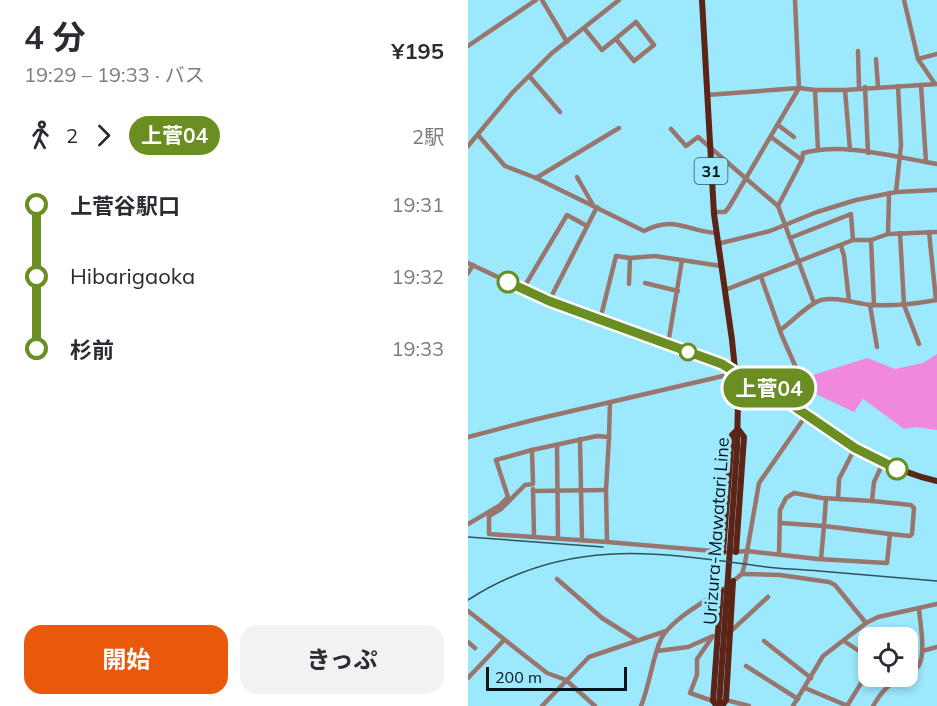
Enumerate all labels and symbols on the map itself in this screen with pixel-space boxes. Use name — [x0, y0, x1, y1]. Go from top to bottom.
road number: 31 — [694, 158, 728, 184]
unlabelled marker — [497, 271, 519, 293]
unlabelled marker — [679, 343, 697, 361]
line badge: 上菅04 — [727, 368, 811, 408]
street label: Urizura-Mawatari Line — [698, 436, 734, 626]
unlabelled marker — [886, 458, 908, 480]
scale bar — [486, 664, 627, 692]

